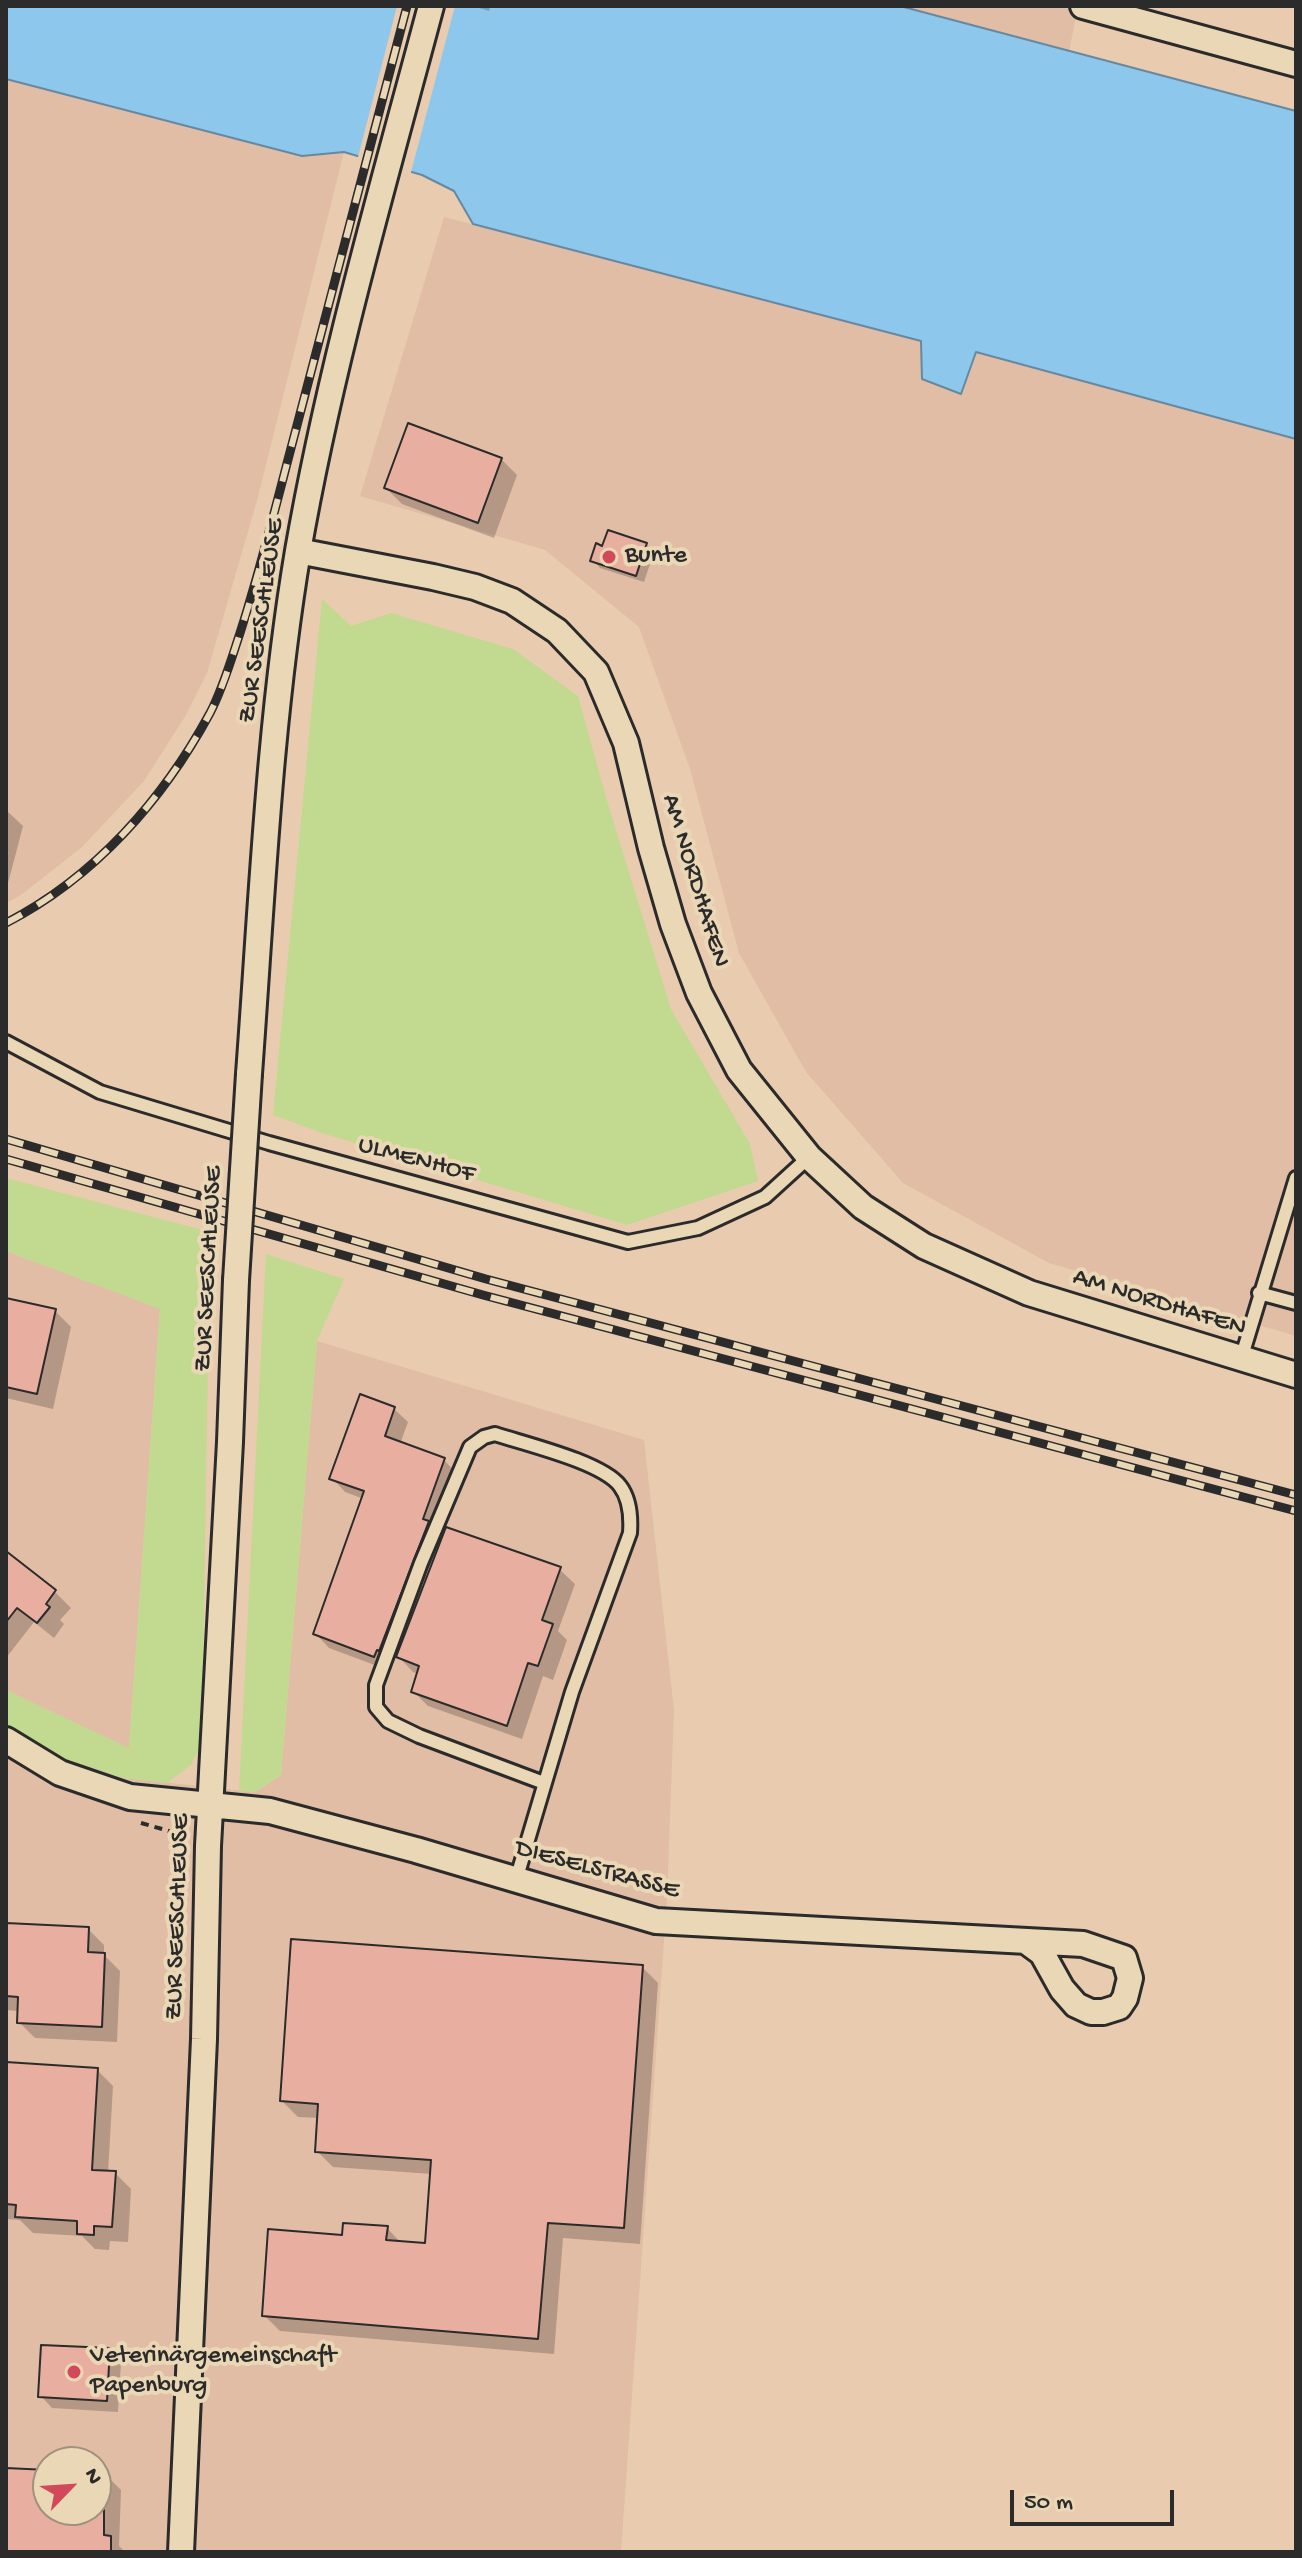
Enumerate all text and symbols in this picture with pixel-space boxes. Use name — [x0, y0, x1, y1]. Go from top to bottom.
street label: ZUR SEESCHLEUSE — [233, 517, 293, 725]
place label: Bunte — [625, 541, 687, 573]
marker: Bunte — [600, 548, 618, 566]
street label: AM NORDHAFEN — [653, 791, 735, 971]
street label: ULMENHOF — [354, 1130, 478, 1192]
street label: ZUR SEESCHLEUSE — [189, 1165, 231, 1373]
street label: AM NORDHAFEN — [1069, 1263, 1249, 1345]
street label: ZUR SEESCHLEUSE — [160, 1813, 198, 2021]
street label: DIESELSTRASSE — [512, 1834, 682, 1908]
place label: Veterinärgemeinschaft Papenburg — [90, 2341, 336, 2402]
marker: Veterinärgemeinschaft Papenburg — [65, 2363, 83, 2381]
north arrow — [32, 2446, 112, 2526]
text: N — [77, 2465, 107, 2489]
scale bar — [1014, 2474, 1178, 2524]
text: 50 m — [1024, 2489, 1073, 2518]

